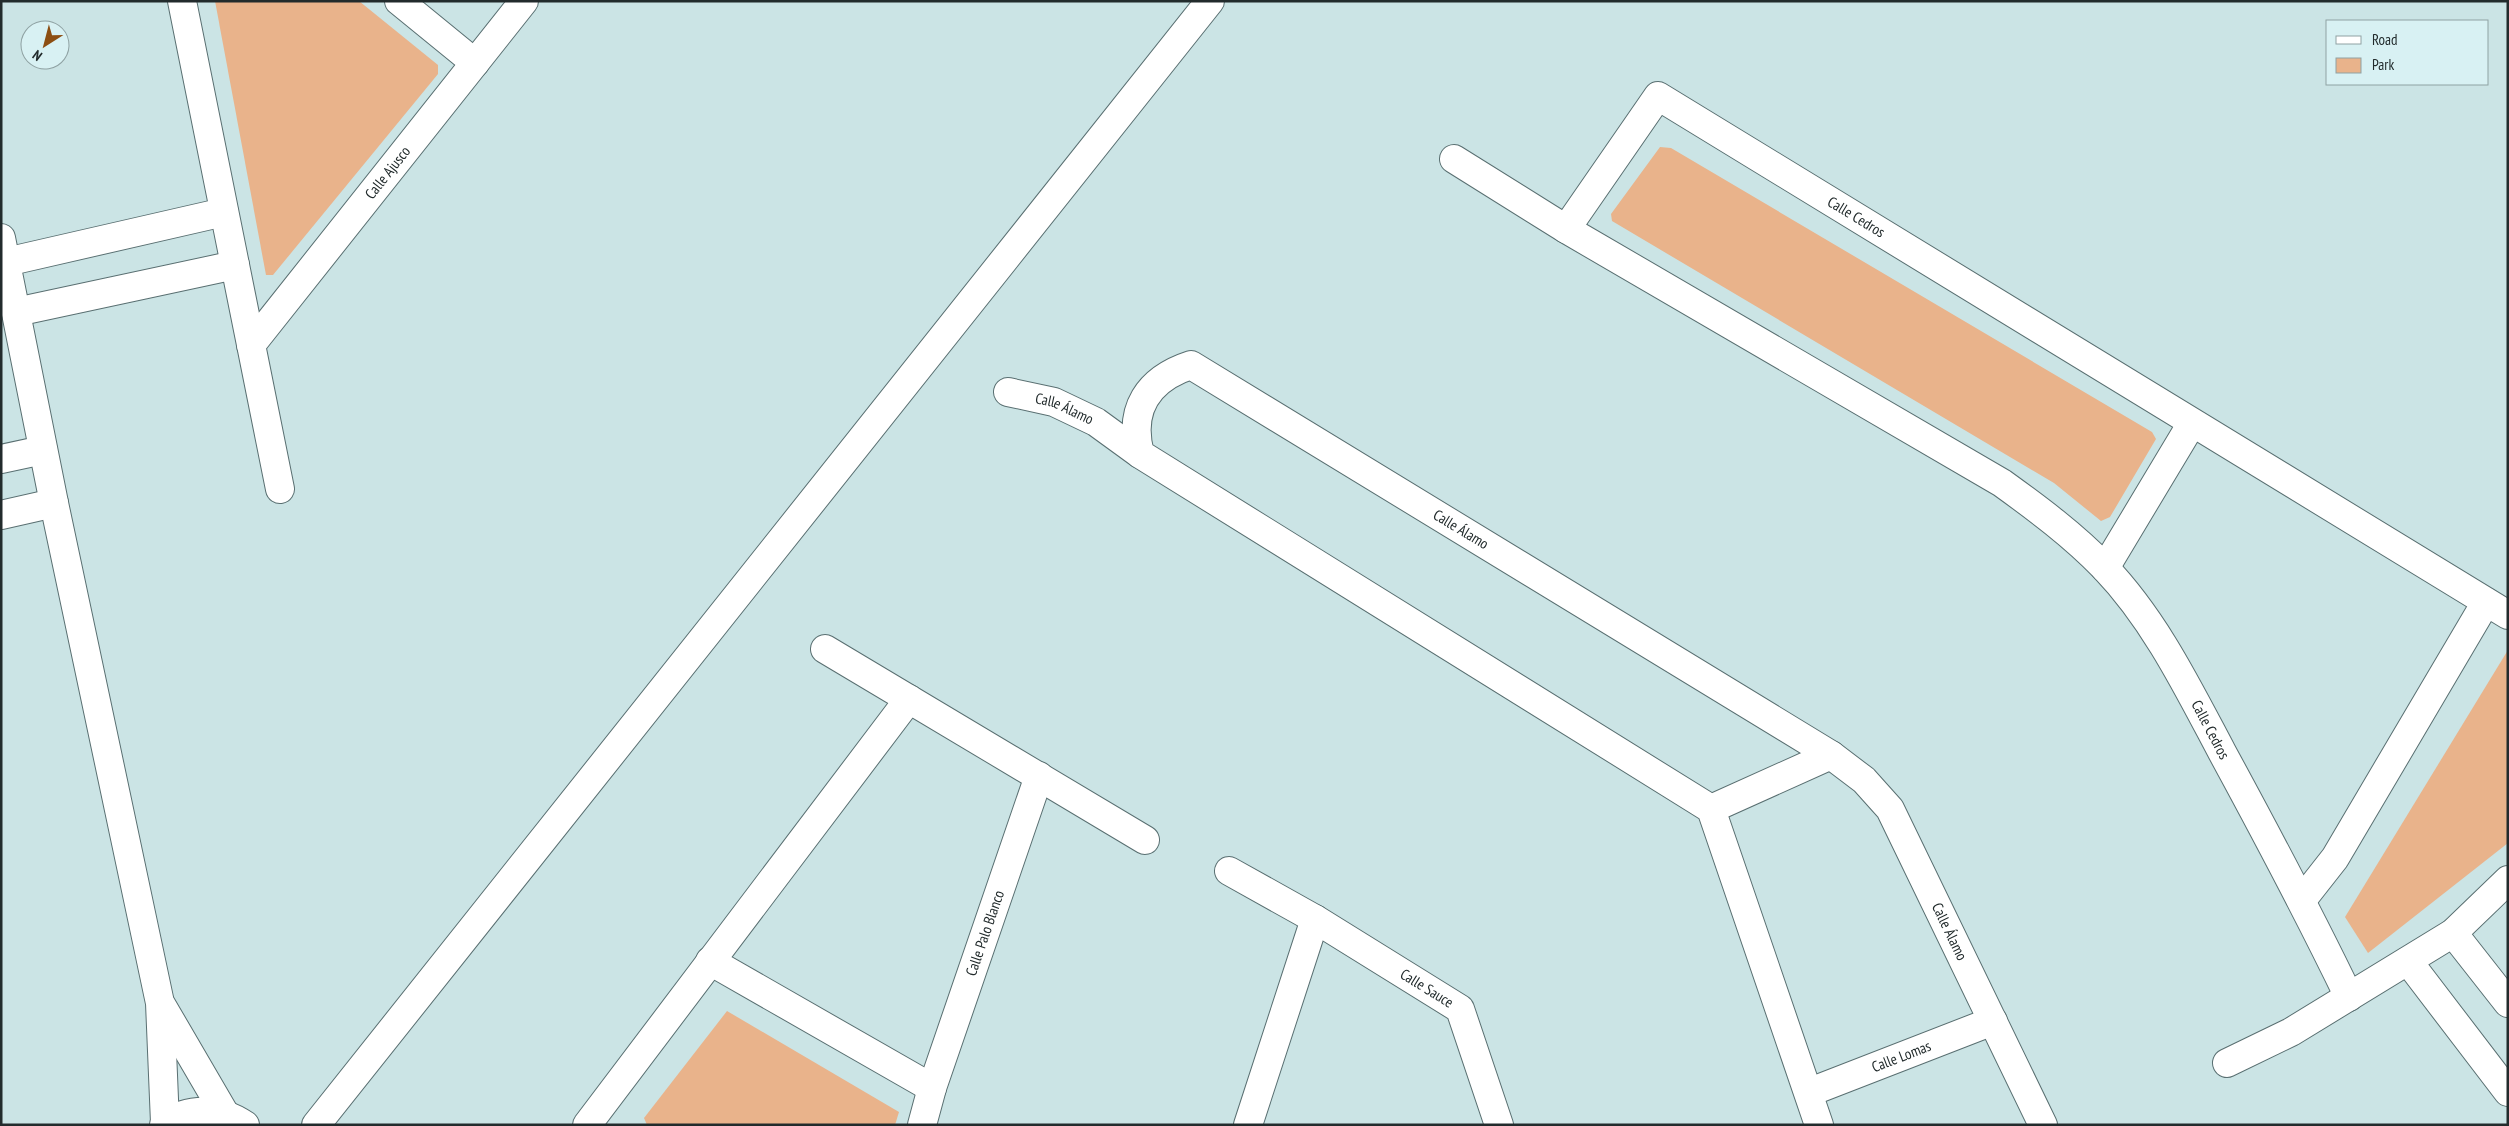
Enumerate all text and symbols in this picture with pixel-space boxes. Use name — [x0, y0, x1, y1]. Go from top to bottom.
north arrow — [20, 20, 70, 70]
legend — [2326, 20, 2489, 85]
text: Road — [2372, 30, 2398, 49]
text: N — [29, 46, 46, 65]
text: Park — [2372, 55, 2394, 74]
street label: Calle Ajusco — [361, 142, 414, 203]
street label: Calle Cedros — [1824, 192, 1889, 241]
street label: Calle Álamo — [1034, 388, 1097, 428]
street label: Calle Álamo — [1430, 505, 1492, 553]
street label: Calle Cedros — [2187, 697, 2234, 762]
street label: Calle Palo Blanco — [961, 888, 1008, 978]
street label: Calle Álamo — [1928, 900, 1972, 963]
street label: Calle Sauce — [1397, 964, 1457, 1012]
street label: Calle Lomas — [1869, 1036, 1934, 1076]

